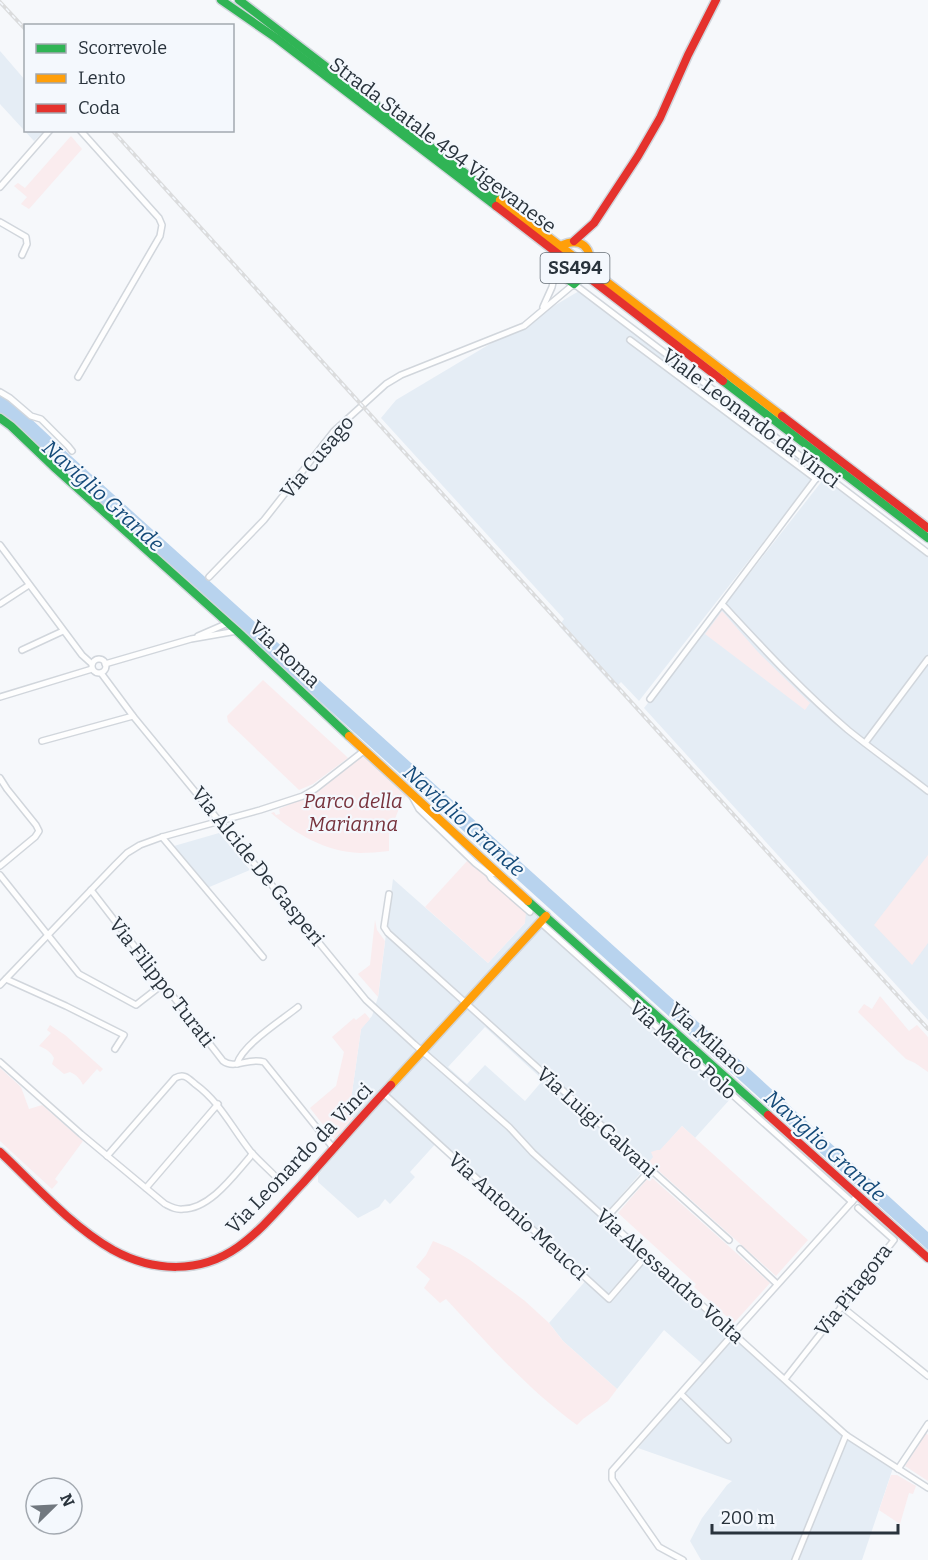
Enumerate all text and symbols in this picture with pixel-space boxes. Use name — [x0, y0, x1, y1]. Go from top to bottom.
legend — [24, 24, 234, 132]
text: Scorrevole — [78, 37, 167, 59]
street label: Strada Statale 494 Vigevanese — [325, 52, 561, 238]
text: Lento — [78, 67, 126, 89]
text: Coda — [78, 97, 120, 119]
road number: SS494 — [540, 253, 610, 283]
street label: Viale Leonardo da Vinci — [657, 343, 845, 493]
street label: Via Cusago — [275, 411, 359, 503]
water label: Naviglio Grande — [37, 435, 169, 558]
street label: Via Roma — [245, 615, 325, 693]
water label: Naviglio Grande — [398, 760, 530, 883]
street label: Via Alcide De Gasperi — [187, 782, 330, 950]
park label: Parco della Marianna — [303, 789, 403, 836]
street label: Via Filippo Turati — [104, 913, 220, 1052]
street label: Via Marco Polo — [624, 996, 742, 1104]
street label: Via Milano — [664, 997, 752, 1081]
street label: Via Luigi Galvani — [532, 1062, 662, 1182]
street label: Via Leonardo da Vinci — [221, 1078, 377, 1238]
water label: Naviglio Grande — [759, 1085, 891, 1208]
street label: Via Antonio Meucci — [443, 1147, 593, 1285]
street label: Via Alessandro Volta — [591, 1203, 749, 1349]
street label: Via Pitagora — [809, 1239, 897, 1341]
north arrow — [24, 1476, 84, 1536]
text: N — [56, 1491, 78, 1510]
scale bar — [712, 1497, 898, 1535]
text: 200 m — [721, 1507, 775, 1529]

